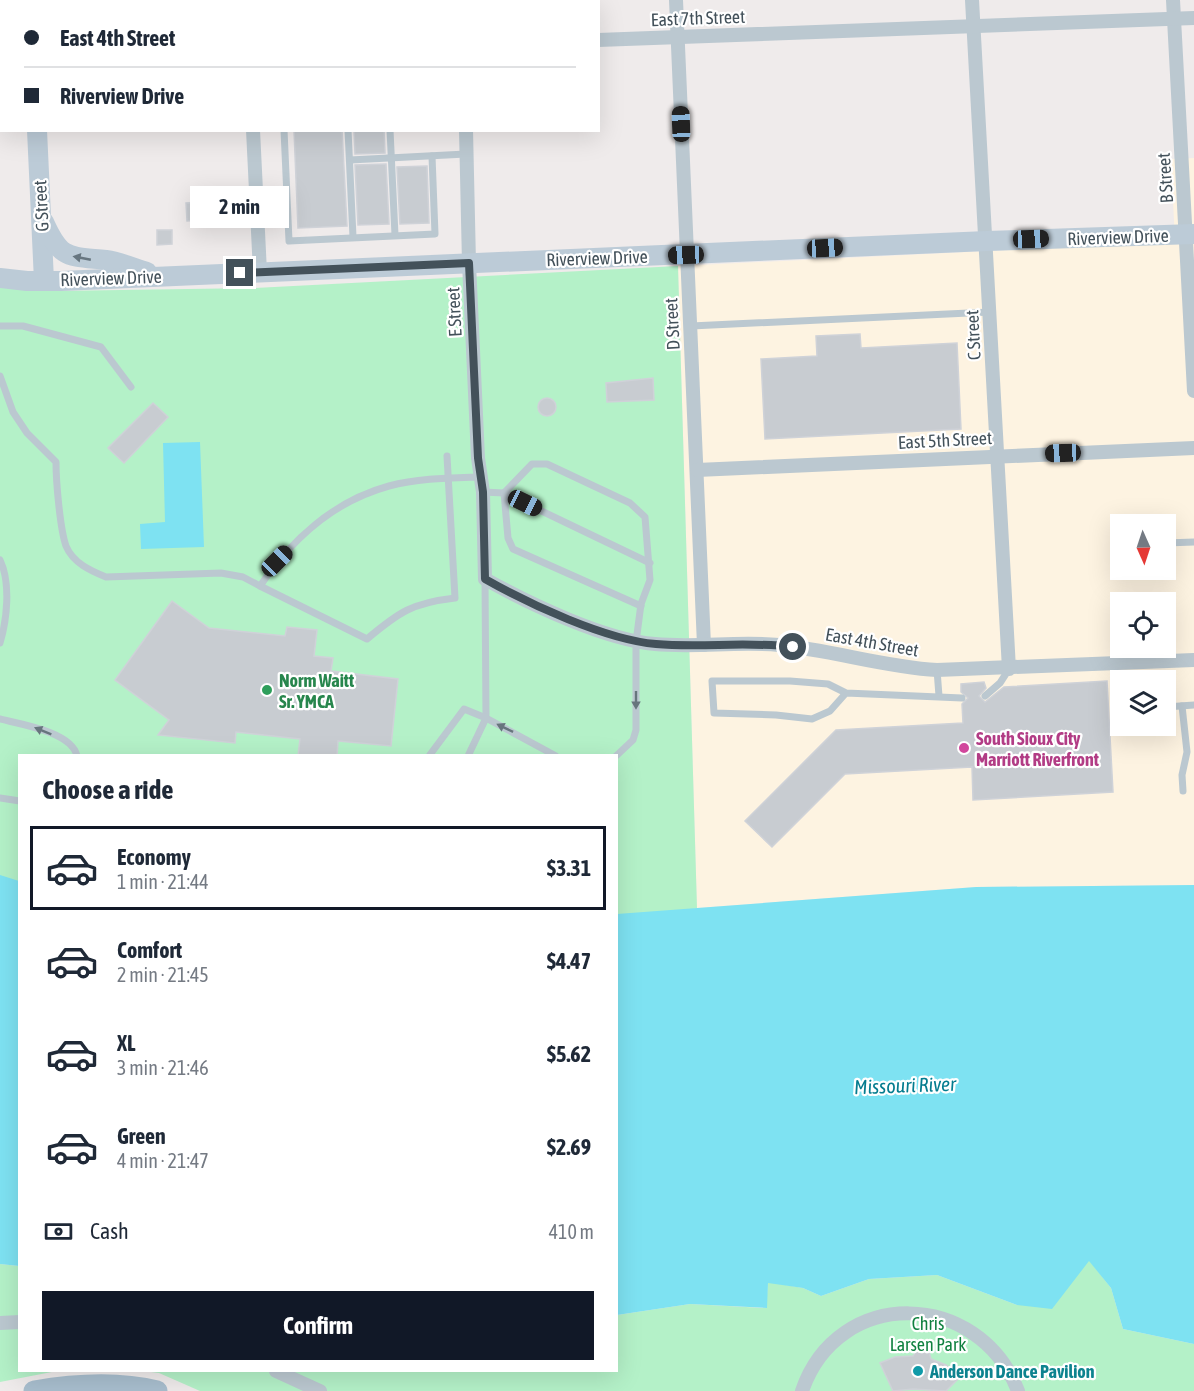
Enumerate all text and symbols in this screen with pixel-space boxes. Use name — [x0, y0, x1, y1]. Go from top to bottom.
street label: East 7th Street — [650, 6, 746, 30]
text: East 4th Street — [60, 25, 175, 51]
text: Riverview Drive — [60, 83, 184, 109]
car — [671, 106, 691, 142]
street label: B Street — [1153, 152, 1177, 204]
street label: G Street — [29, 180, 53, 232]
callout: 2 min — [190, 186, 290, 228]
text: 2 min — [219, 195, 260, 218]
street label: Riverview Drive — [1067, 225, 1169, 249]
car — [1013, 229, 1049, 249]
car — [807, 238, 843, 258]
car — [668, 245, 704, 265]
street label: Riverview Drive — [546, 246, 648, 270]
one-way arrow — [72, 253, 91, 262]
route end — [226, 259, 253, 286]
street label: Riverview Drive — [60, 266, 162, 290]
street label: E Street — [442, 287, 466, 337]
street label: D Street — [660, 297, 684, 351]
street label: C Street — [961, 309, 985, 361]
street label: East 5th Street — [897, 427, 993, 453]
car — [1045, 443, 1081, 463]
car — [505, 487, 545, 519]
north arrow — [1110, 514, 1176, 580]
map controls — [1110, 514, 1176, 736]
car — [258, 542, 296, 580]
button: locate — [1110, 592, 1176, 658]
street label: East 4th Street — [824, 623, 920, 661]
route start — [779, 633, 806, 660]
place label: Norm Waitt Sr. YMCA — [279, 670, 355, 712]
button: layers — [1110, 670, 1176, 736]
marker: Norm Waitt Sr. YMCA — [260, 683, 274, 697]
one-way arrow — [631, 691, 641, 710]
one-way arrow — [497, 723, 514, 732]
one-way arrow — [33, 726, 51, 736]
place label: South Sioux City Marriott Riverfront — [976, 728, 1100, 770]
marker: South Sioux City Marriott Riverfront — [957, 741, 971, 755]
text: Choose a ride — [42, 774, 174, 805]
icon: car — [45, 841, 99, 895]
text: Economy — [117, 844, 191, 870]
text: $3.31 — [547, 855, 591, 881]
text: 1 min · 21:44 — [117, 870, 209, 893]
icon: car — [45, 934, 99, 988]
text: Comfort — [117, 937, 182, 963]
text: $4.47 — [547, 948, 591, 974]
text: 2 min · 21:45 — [117, 963, 209, 986]
icon: car — [45, 1027, 99, 1081]
text: XL — [117, 1030, 135, 1056]
text: $5.62 — [547, 1041, 591, 1067]
text: 3 min · 21:46 — [117, 1056, 209, 1079]
water label: Missouri River — [854, 1072, 957, 1098]
icon: car — [45, 1120, 99, 1174]
text: Green — [117, 1123, 166, 1149]
text: $2.69 — [547, 1134, 591, 1160]
text: 4 min · 21:47 — [117, 1149, 209, 1172]
icon: cash — [42, 1215, 75, 1248]
text: Cash — [90, 1218, 129, 1244]
text: 410 m — [549, 1220, 594, 1243]
button: Confirm — [42, 1291, 594, 1360]
park label: Chris Larsen Park — [890, 1313, 966, 1355]
place label: Anderson Dance Pavilion — [929, 1361, 1095, 1382]
marker: Anderson Dance Pavilion — [911, 1364, 925, 1378]

